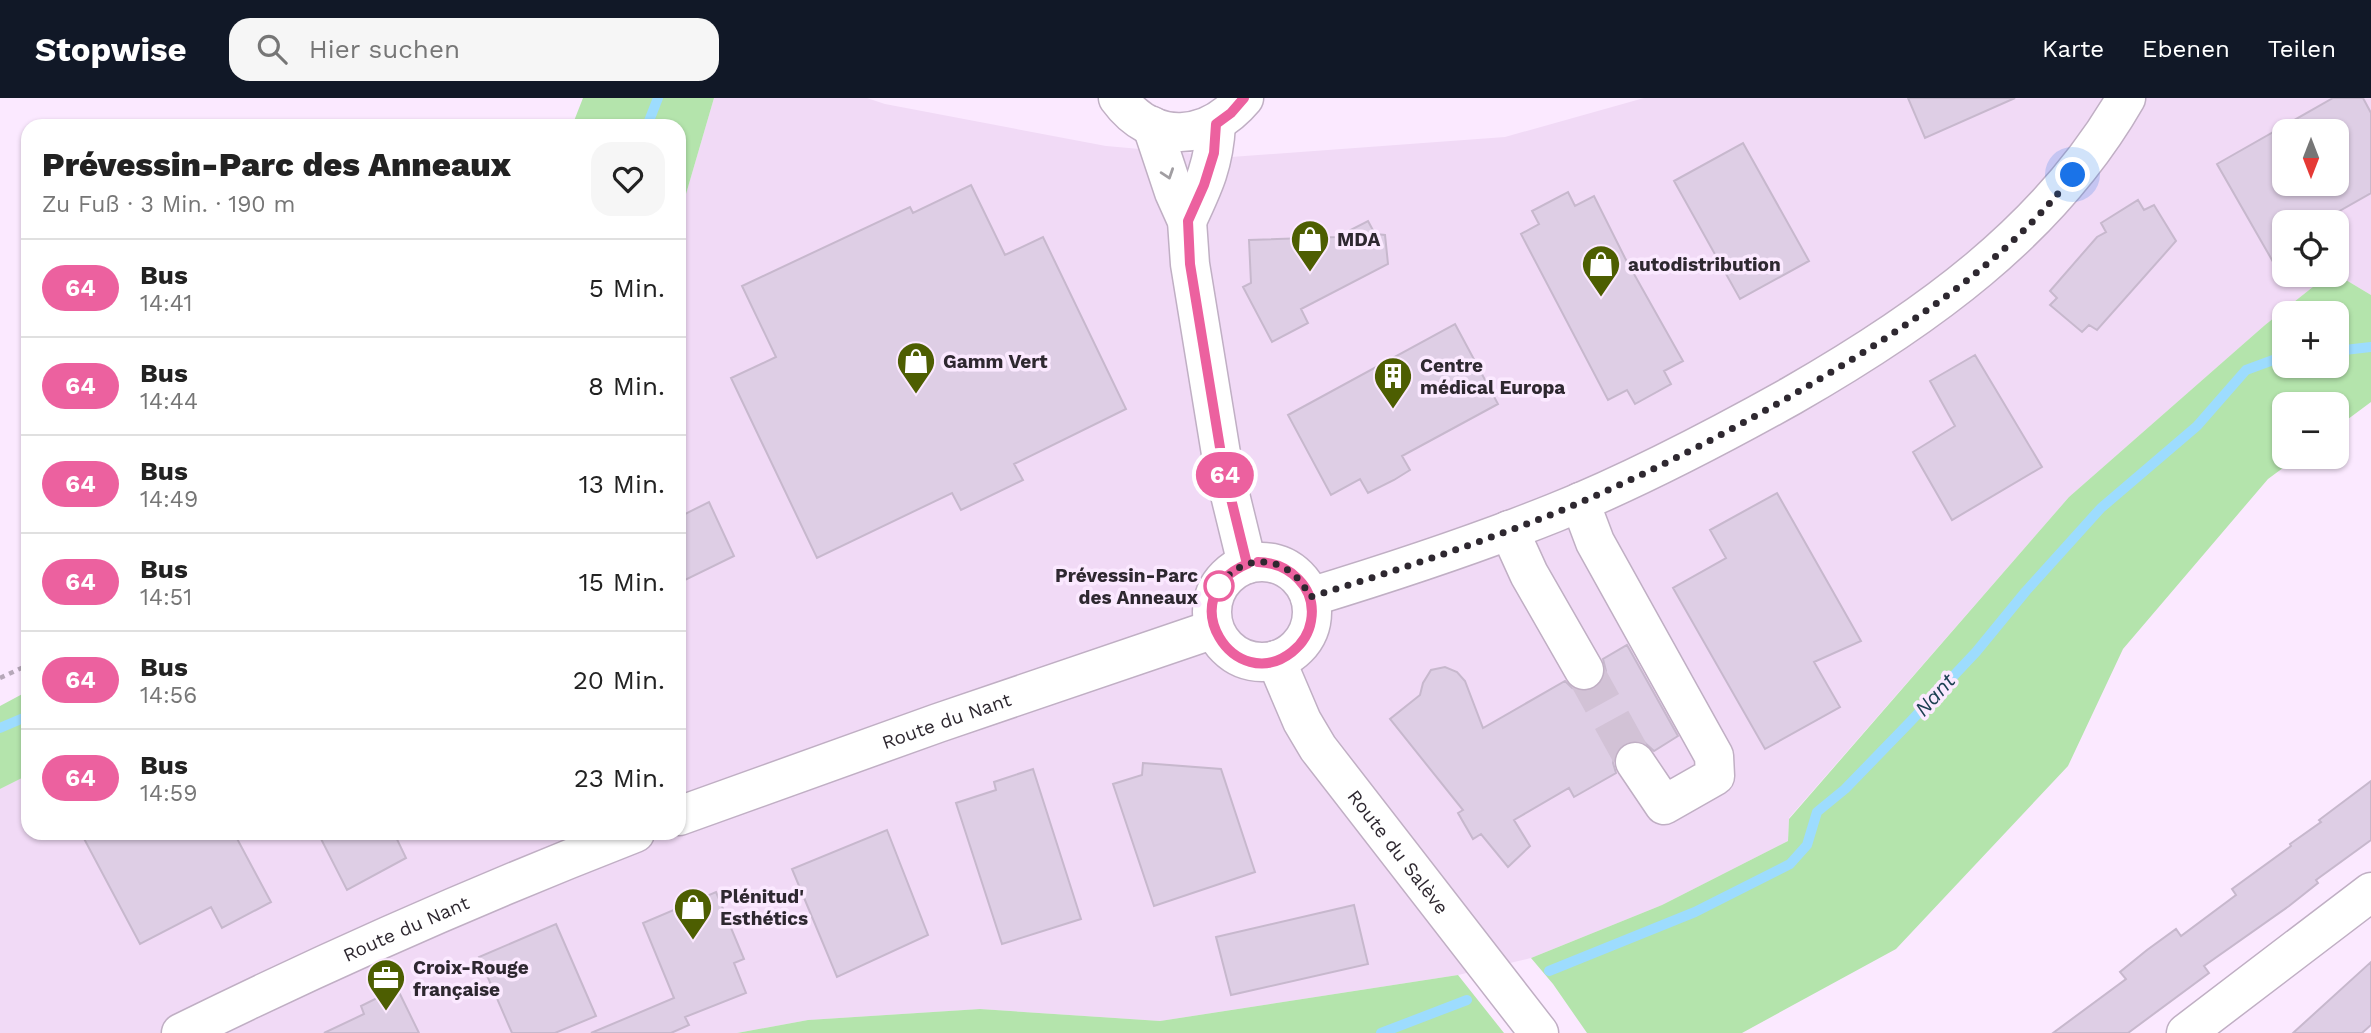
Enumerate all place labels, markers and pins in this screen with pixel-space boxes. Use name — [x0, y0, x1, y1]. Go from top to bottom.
shop icon: MDA — [1289, 218, 1331, 273]
place label: MDA — [1337, 228, 1380, 251]
shop icon: autodistribution — [1580, 243, 1622, 298]
place label: autodistribution — [1628, 253, 1781, 276]
shop icon: Gamm Vert — [895, 340, 937, 395]
place label: Gamm Vert — [943, 350, 1048, 373]
place label: Centre médical Europa — [1420, 354, 1565, 399]
building icon: Centre médical Europa — [1372, 355, 1414, 410]
place label: Prévessin-Parc des Anneaux — [1055, 564, 1199, 609]
marker: Prévessin-Parc des Anneaux — [1204, 571, 1234, 601]
place label: Plénitud' Esthétics — [720, 885, 808, 930]
shop icon: Plénitud' Esthétics — [672, 886, 714, 941]
place label: Croix-Rouge française — [413, 956, 529, 1001]
office icon: Croix-Rouge française — [365, 957, 407, 1012]

